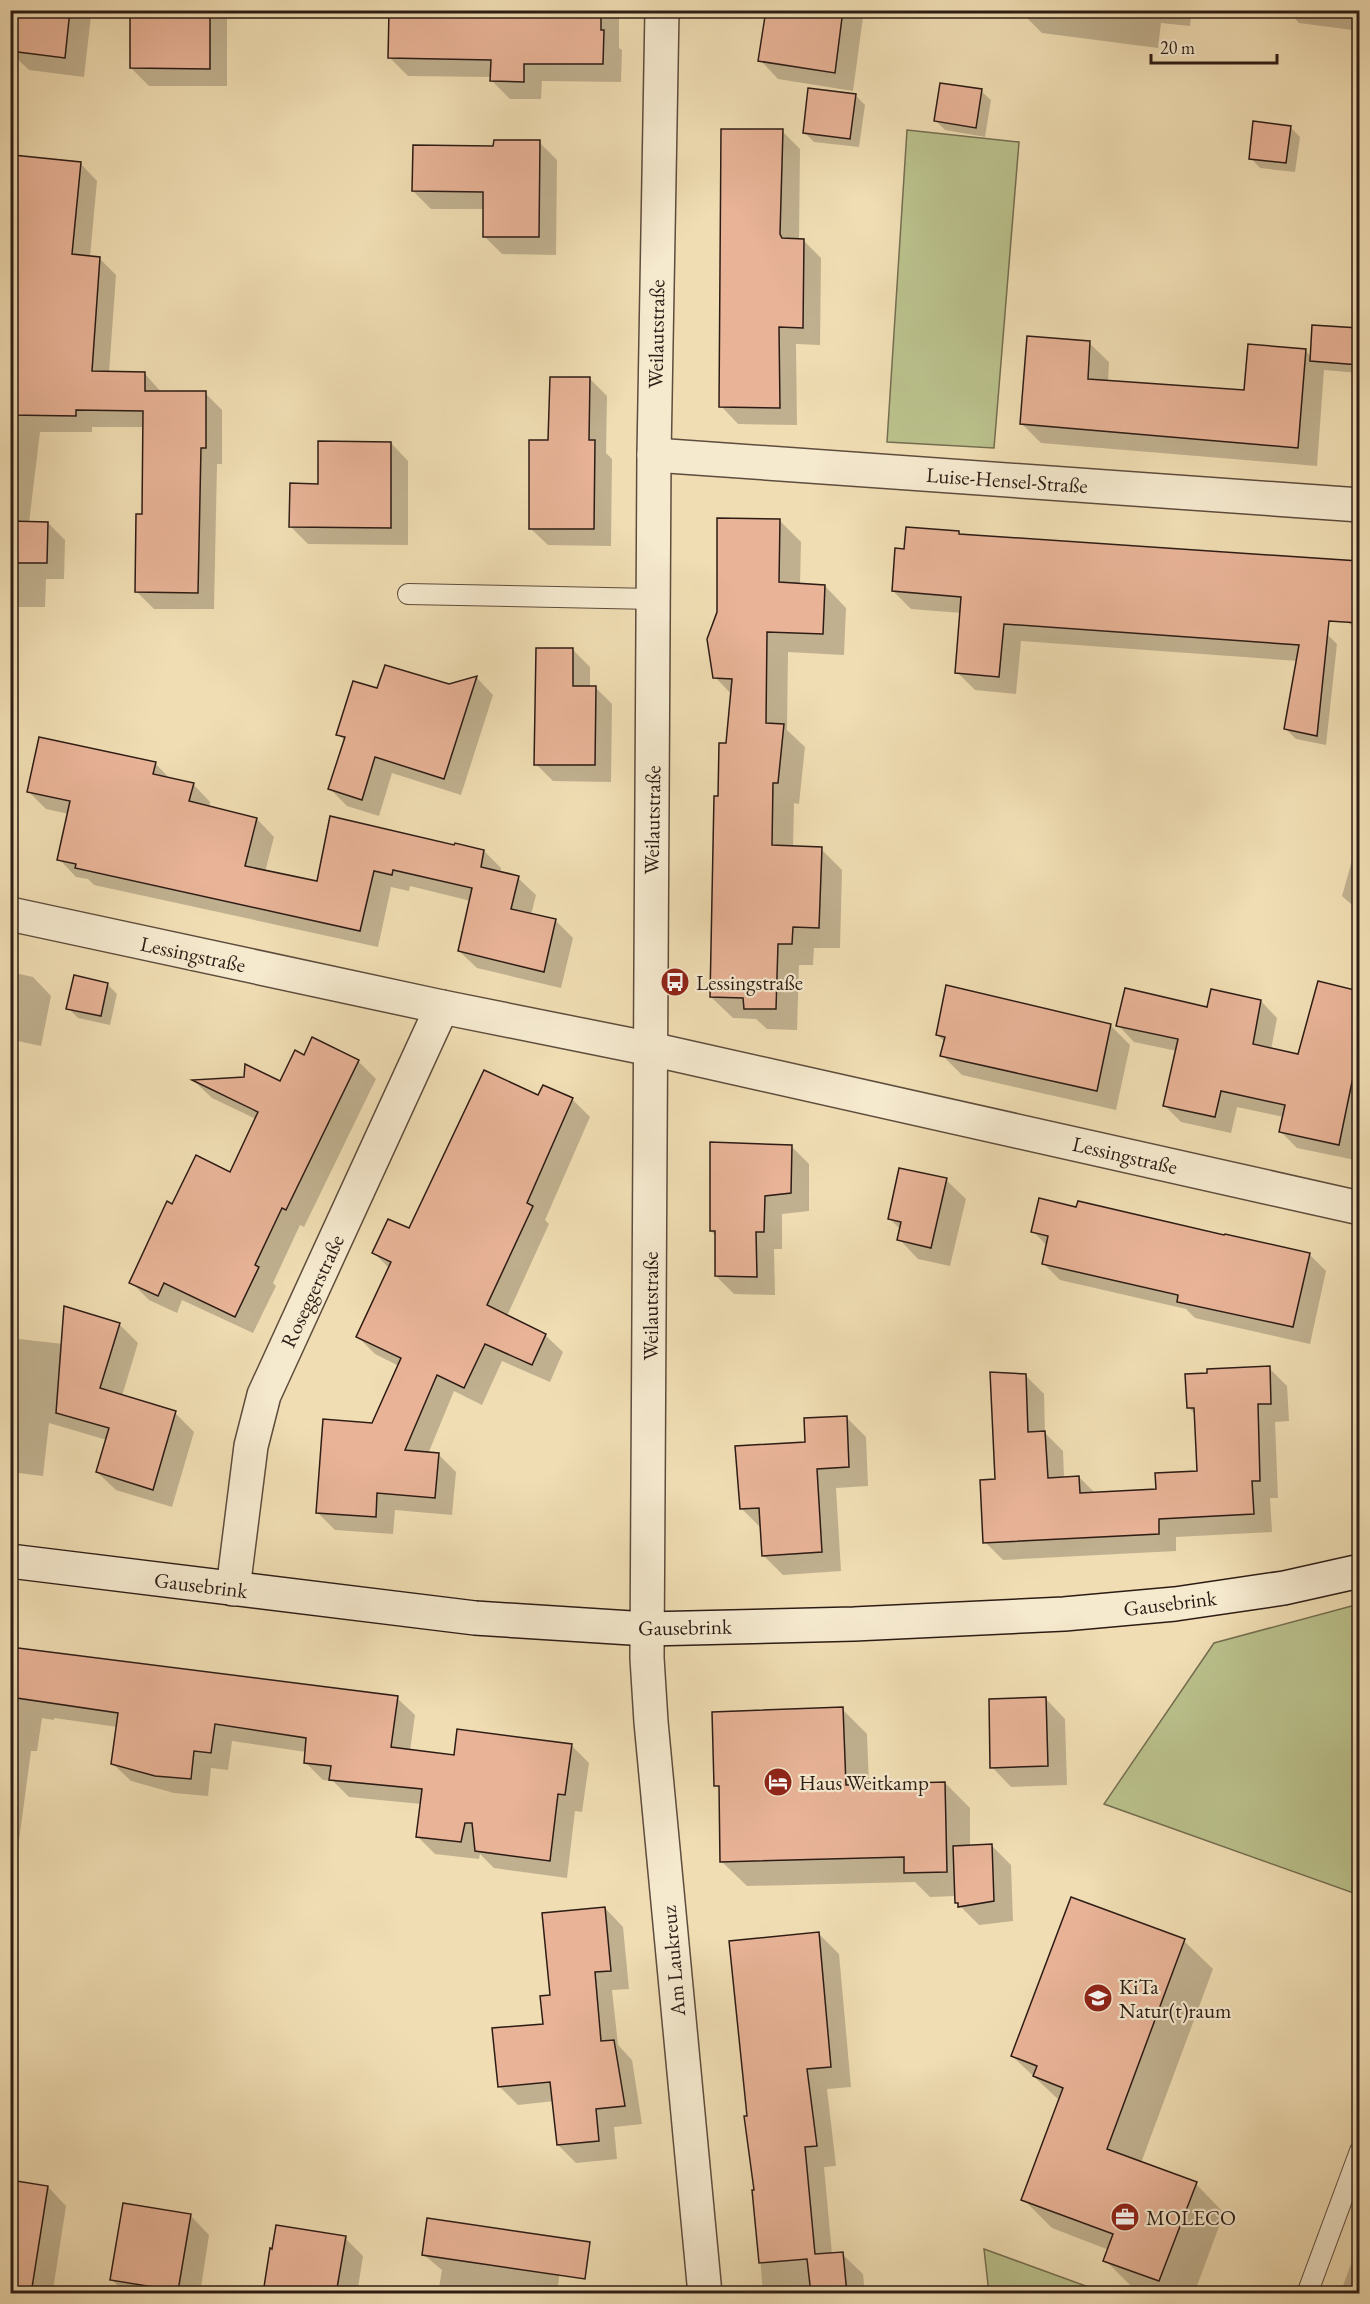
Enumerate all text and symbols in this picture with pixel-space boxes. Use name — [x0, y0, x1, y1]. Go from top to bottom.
scale bar — [1151, 27, 1277, 65]
text: 20 m — [1160, 36, 1195, 59]
street label: Weilautstraße — [642, 279, 670, 389]
street label: Luise-Hensel-Straße — [925, 461, 1089, 499]
street label: Weilautstraße — [638, 765, 666, 875]
street label: Lessingstraße — [138, 930, 248, 978]
bus stop icon: Lessingstraße — [659, 966, 691, 998]
place label: Lessingstraße — [696, 969, 803, 996]
street label: Lessingstraße — [1070, 1130, 1180, 1180]
street label: Roseggerstraße — [274, 1230, 350, 1352]
street label: Weilautstraße — [637, 1251, 664, 1361]
street label: Gausebrink — [153, 1566, 250, 1604]
street label: Gausebrink — [1122, 1584, 1219, 1622]
street label: Gausebrink — [638, 1613, 733, 1641]
hotel icon: Haus Weitkamp — [762, 1766, 794, 1798]
place label: Haus Weitkamp — [799, 1769, 929, 1796]
street label: Am Laukreuz — [655, 1905, 691, 2018]
place label: KiTa Natur(t)raum — [1119, 1973, 1231, 2024]
school or university icon: KiTa Natur(t)raum — [1082, 1982, 1114, 2014]
office icon: MOLECO — [1109, 2201, 1141, 2233]
place label: MOLECO — [1146, 2204, 1236, 2231]

